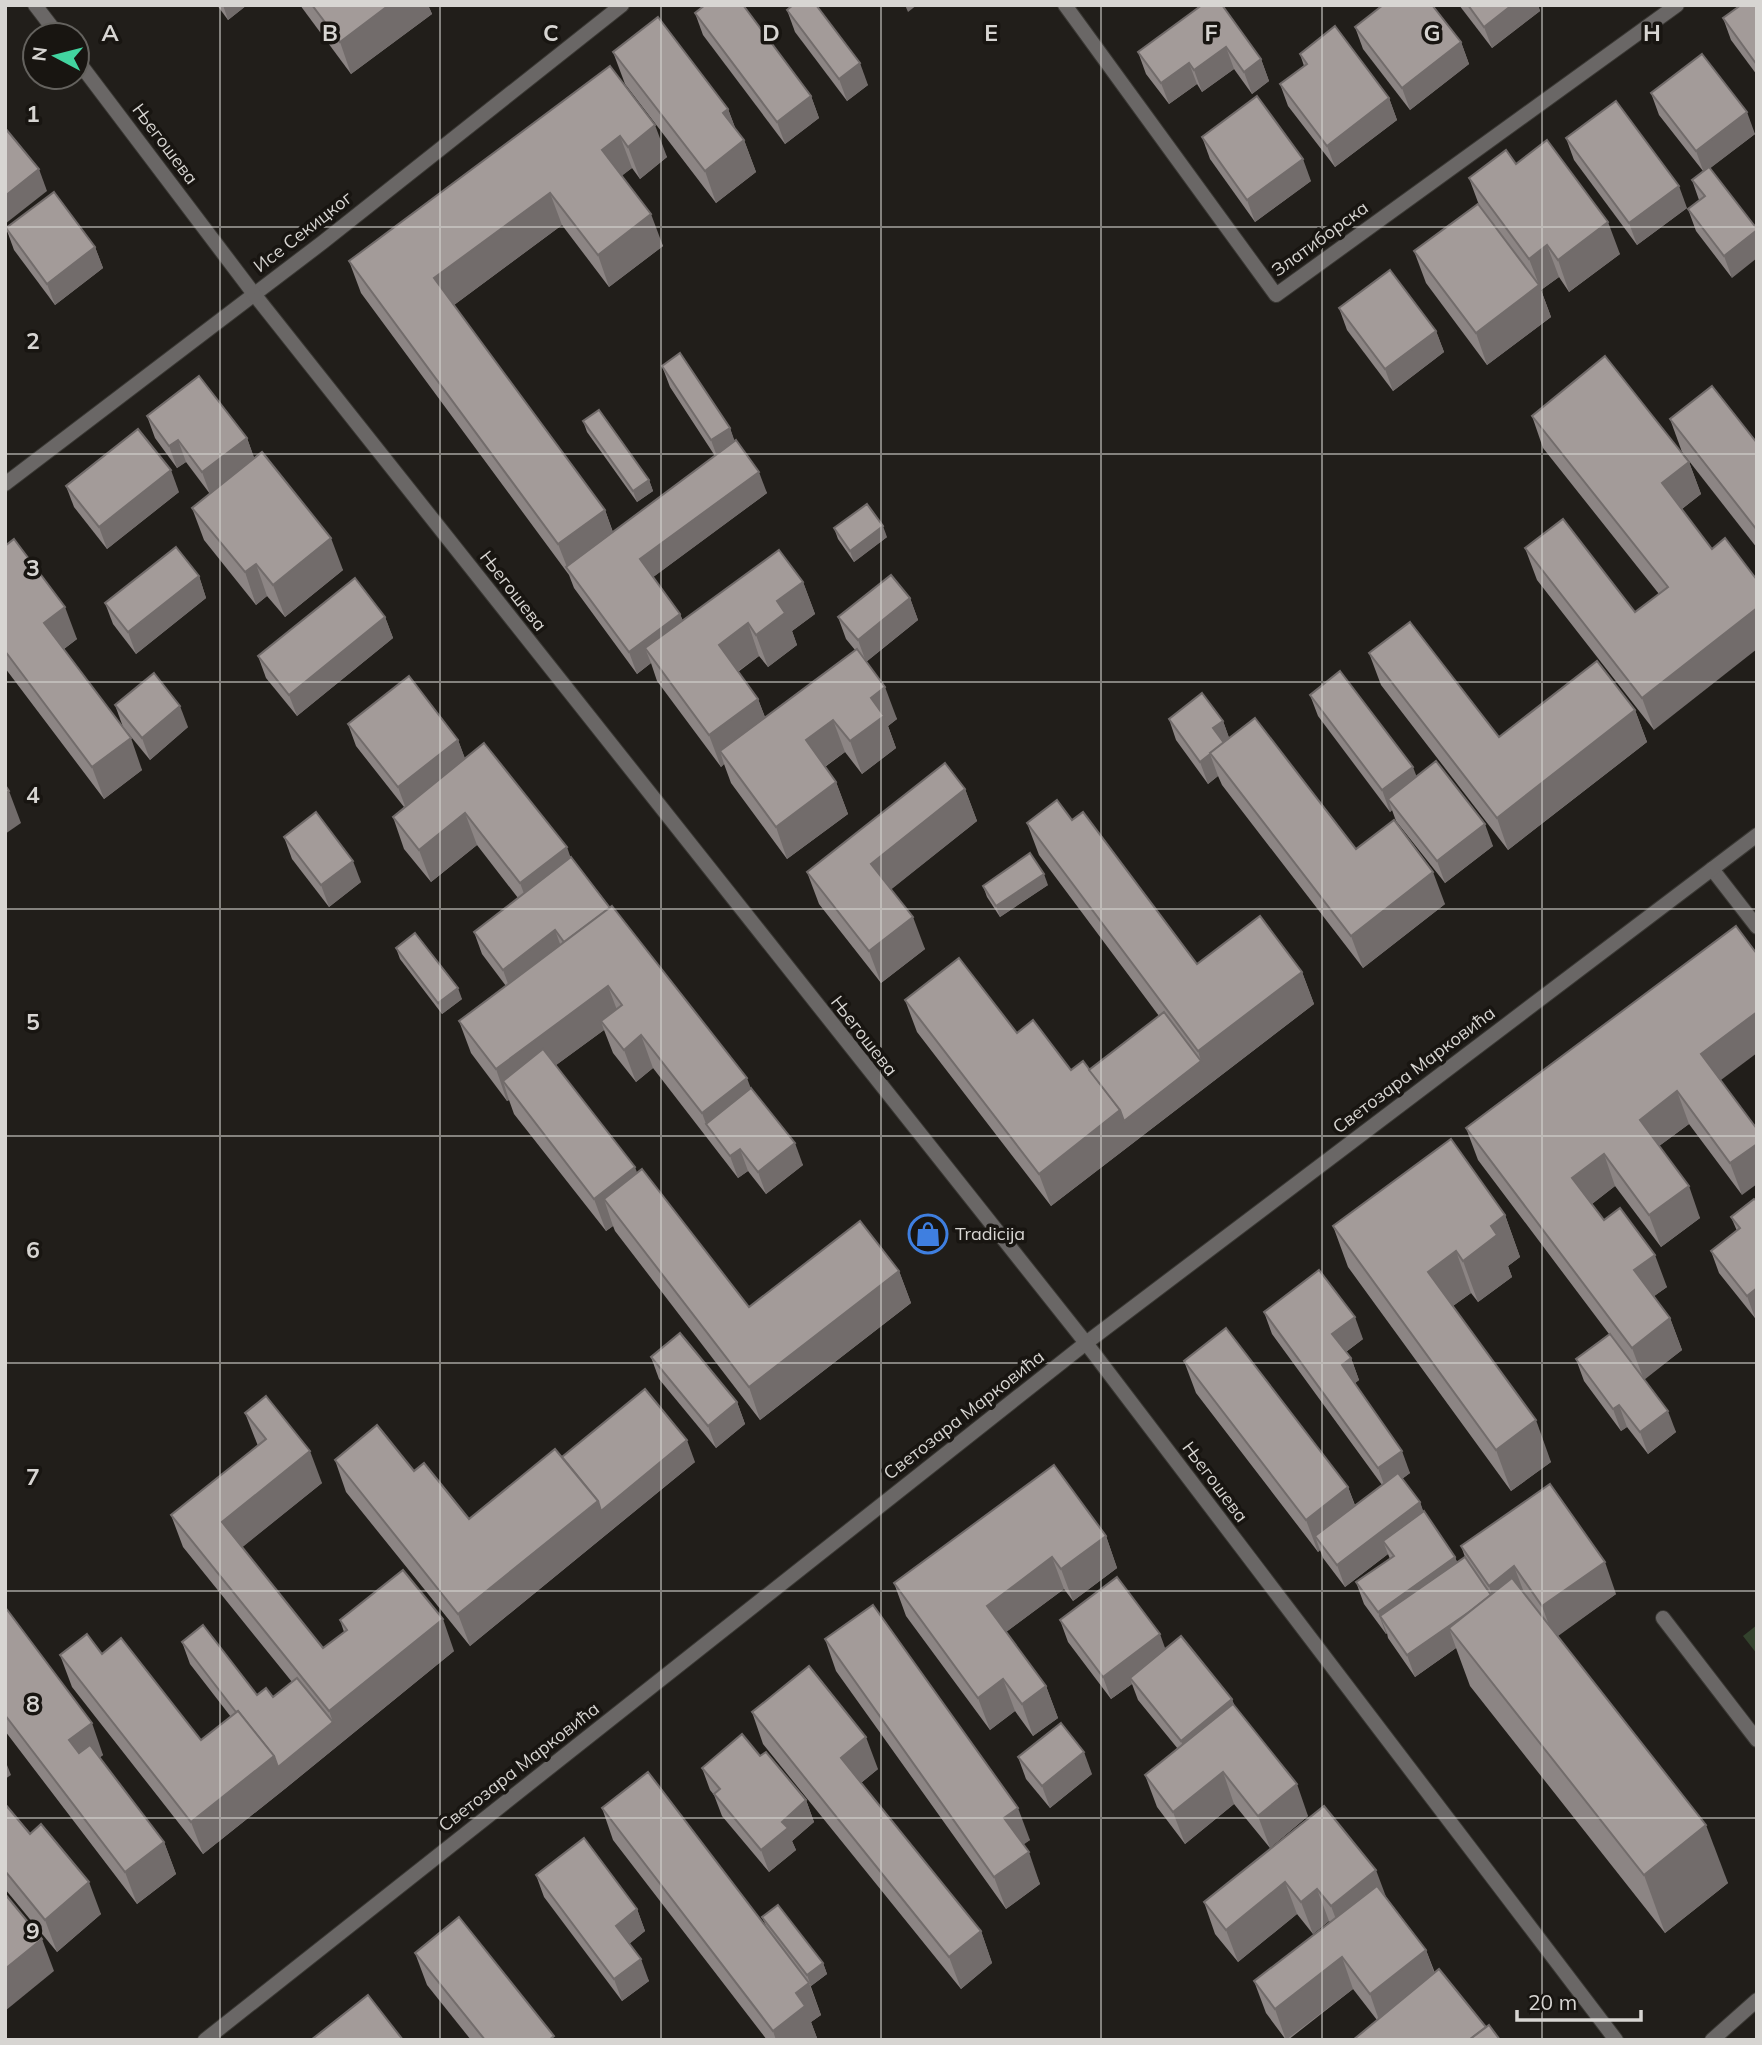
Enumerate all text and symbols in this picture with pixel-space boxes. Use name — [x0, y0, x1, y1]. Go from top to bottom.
text: A — [101, 18, 119, 47]
text: B — [322, 18, 338, 47]
text: C — [543, 18, 559, 47]
text: D — [762, 18, 780, 47]
text: E — [984, 18, 998, 47]
text: F — [1204, 18, 1218, 47]
text: G — [1423, 18, 1441, 47]
text: H — [1643, 18, 1661, 47]
north arrow — [21, 21, 91, 91]
text: N — [26, 45, 52, 63]
text: 1 — [26, 99, 40, 128]
street label: Његошева — [127, 99, 203, 189]
street label: Исе Секицког — [249, 186, 357, 277]
street label: Златиборска — [1267, 196, 1373, 281]
text: 2 — [26, 326, 40, 355]
street label: Његошева — [475, 546, 552, 635]
text: 3 — [26, 553, 40, 582]
text: 4 — [26, 780, 40, 809]
street label: Његошева — [826, 991, 903, 1080]
street label: Светозара Марковића — [1328, 1001, 1500, 1138]
text: 5 — [26, 1007, 40, 1036]
shop icon: Tradicija — [907, 1213, 949, 1255]
place label: Tradicija — [955, 1222, 1025, 1245]
text: 6 — [26, 1235, 40, 1264]
street label: Светозара Марковића — [879, 1345, 1049, 1485]
street label: Његошева — [1177, 1437, 1253, 1527]
text: 7 — [26, 1462, 40, 1491]
text: 8 — [26, 1689, 40, 1718]
street label: Светозара Марковића — [434, 1697, 604, 1837]
text: 9 — [26, 1916, 40, 1945]
scale bar — [1517, 1979, 1641, 2023]
text: 20 m — [1528, 1989, 1577, 2015]

